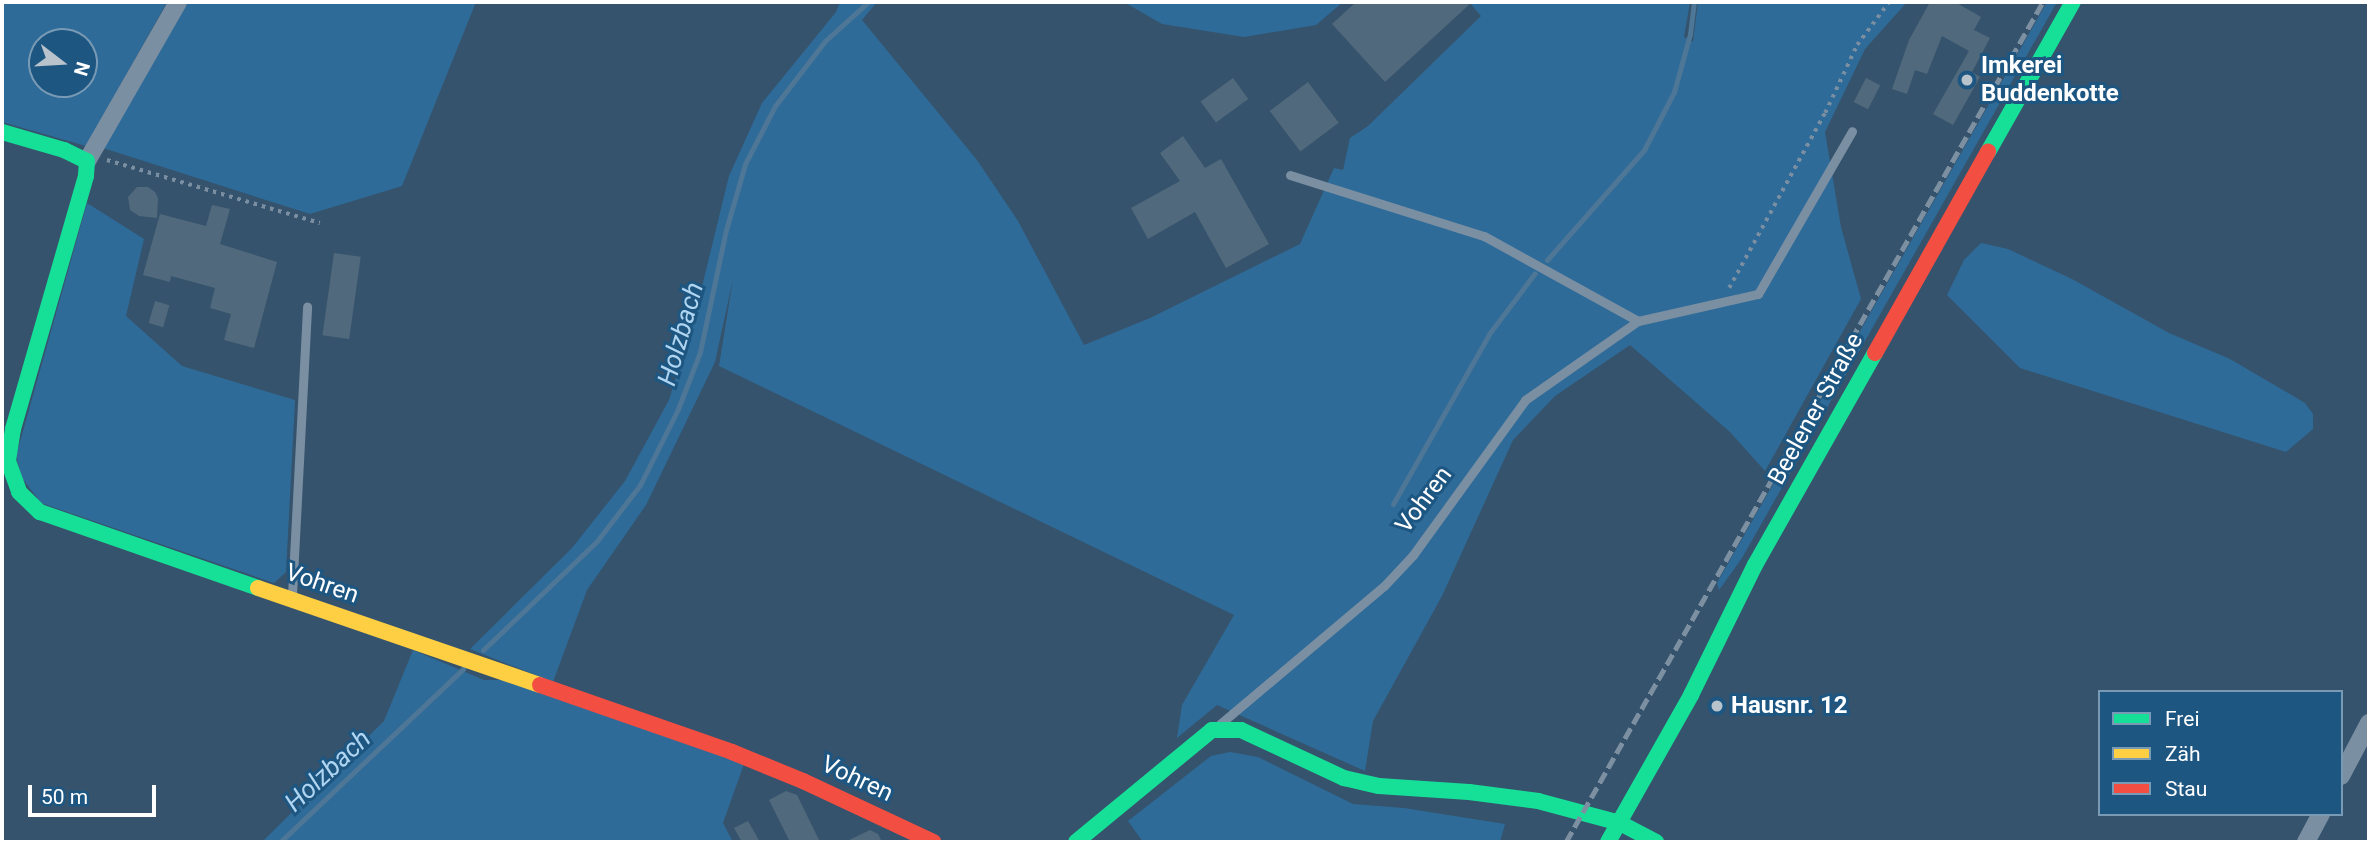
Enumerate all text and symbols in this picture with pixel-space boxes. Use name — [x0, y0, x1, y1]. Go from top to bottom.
north arrow — [28, 28, 98, 98]
place label: Imkerei Buddenkotte — [1981, 52, 2119, 108]
text: N — [69, 59, 95, 78]
marker: Imkerei Buddenkotte — [1959, 72, 1975, 88]
water label: Holzbach — [651, 279, 711, 389]
street label: Beelener Straße — [1762, 328, 1870, 490]
street label: Vohren — [1390, 461, 1458, 539]
street label: Vohren — [282, 558, 362, 610]
legend — [2098, 690, 2343, 816]
place label: Hausnr. 12 — [1731, 692, 1847, 720]
marker: Hausnr. 12 — [1709, 698, 1725, 714]
text: Frei — [2165, 707, 2200, 731]
water label: Holzbach — [279, 723, 377, 819]
text: Zäh — [2165, 742, 2201, 766]
street label: Vohren — [817, 750, 897, 808]
scale bar — [32, 770, 159, 814]
text: Stau — [2165, 777, 2207, 801]
text: 50 m — [41, 785, 88, 809]

